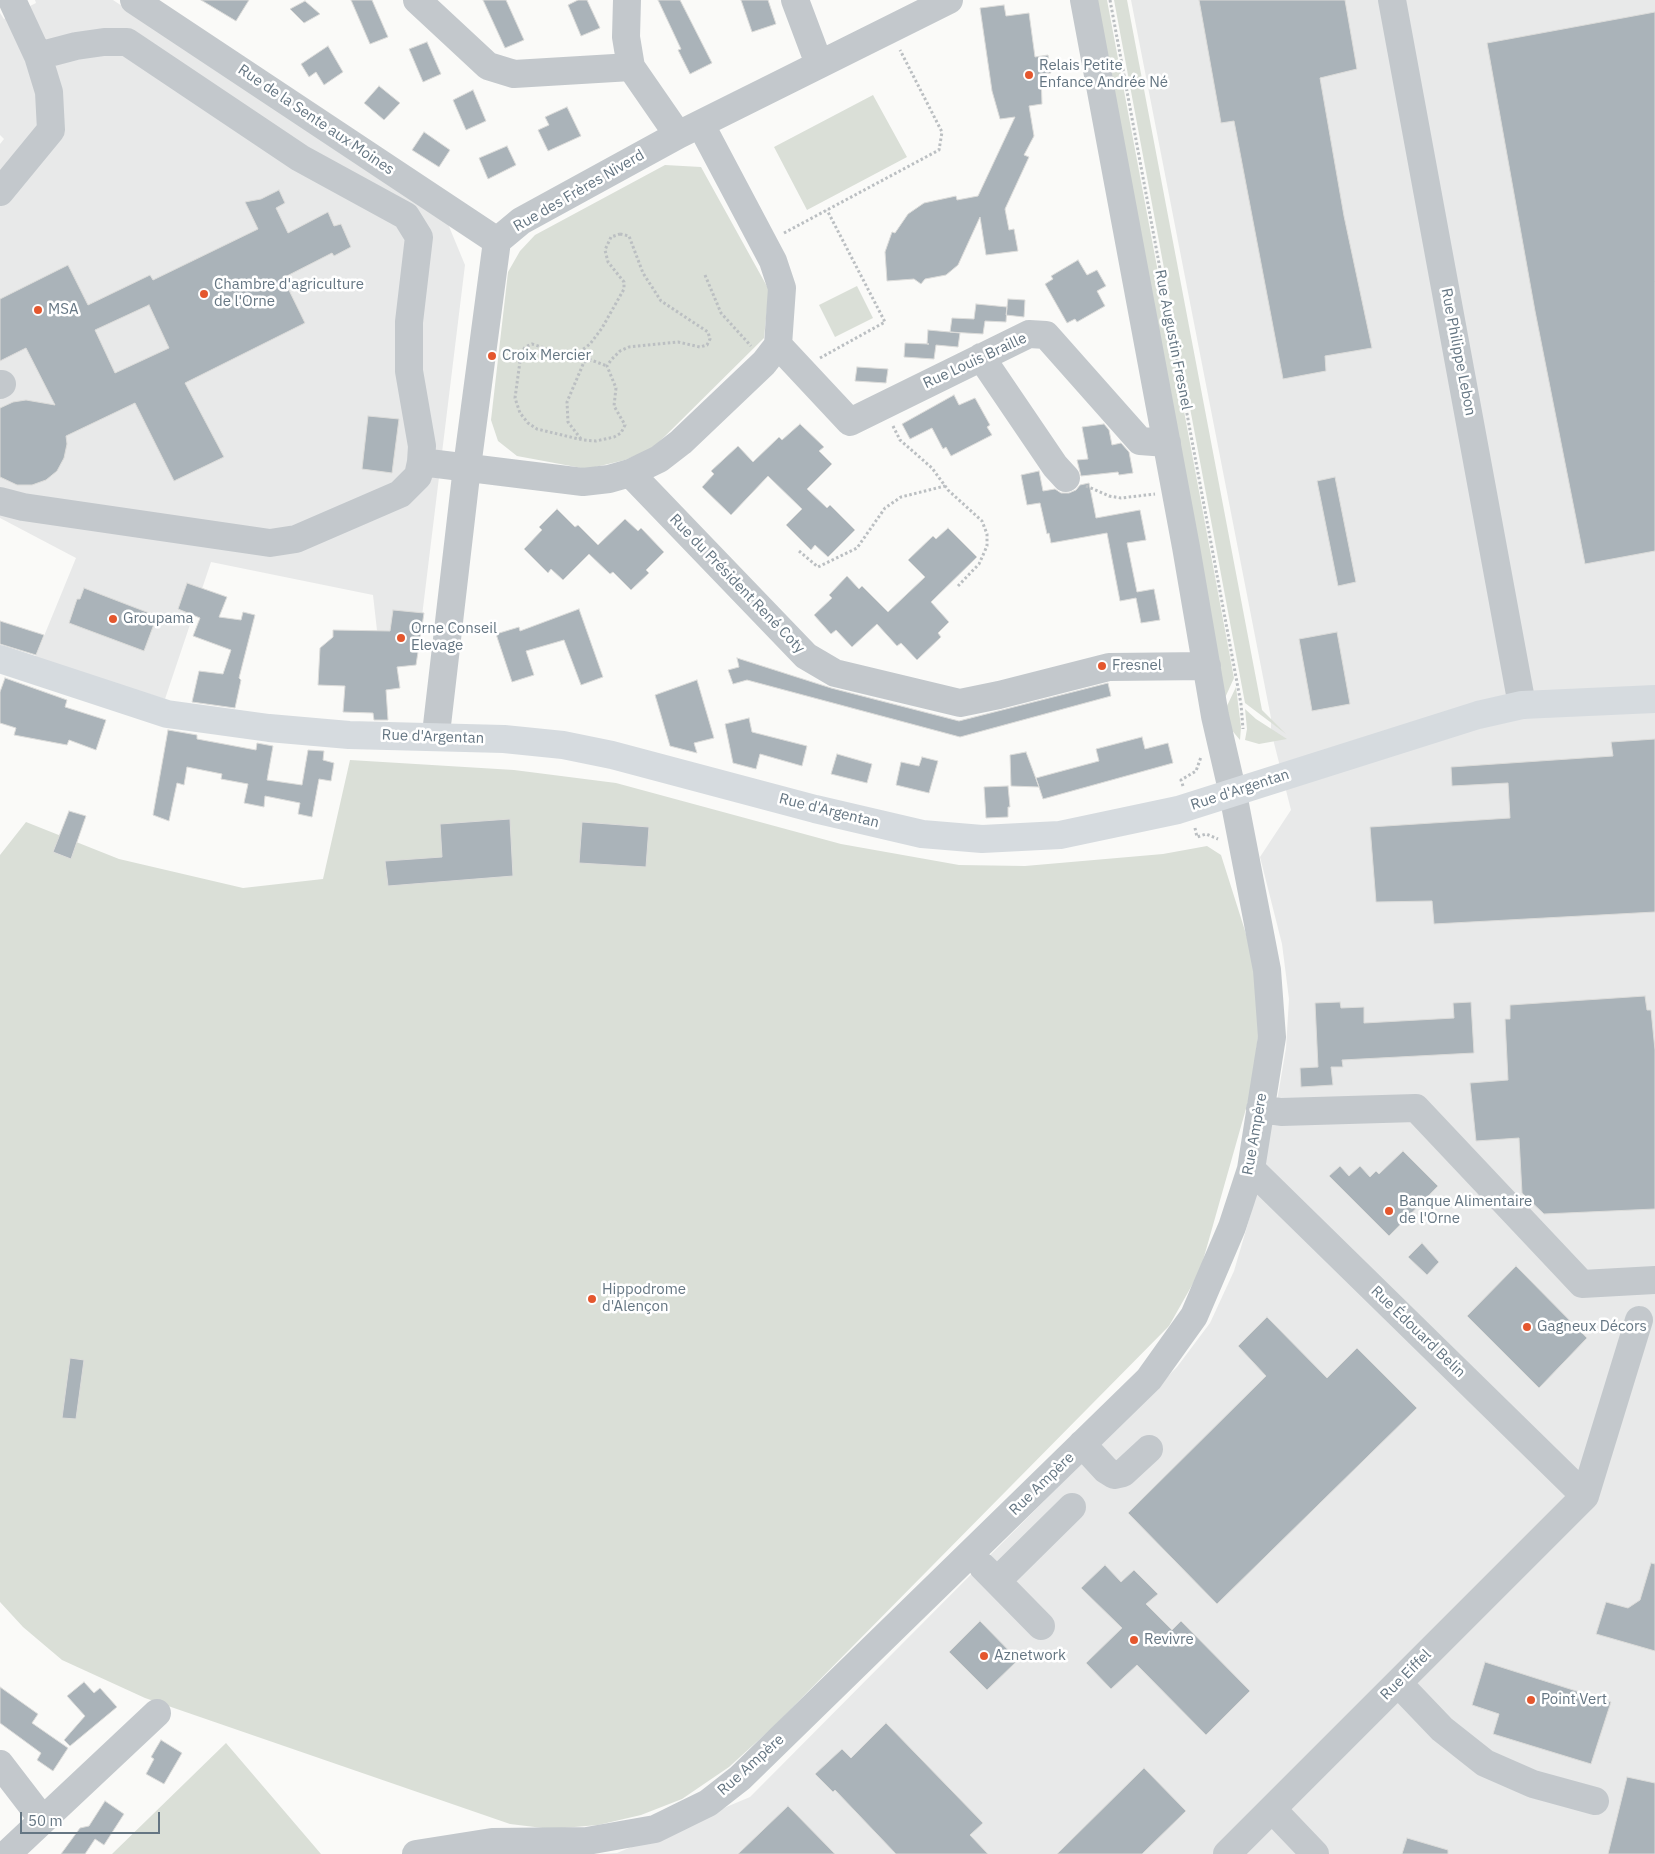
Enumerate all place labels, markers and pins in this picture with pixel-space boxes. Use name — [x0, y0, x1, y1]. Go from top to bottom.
place label: Relais Petite Enfance Andrée Né — [1039, 57, 1168, 92]
marker: Relais Petite Enfance Andrée Né — [1023, 69, 1035, 81]
place label: Chambre d'agriculture de l'Orne — [214, 276, 364, 311]
marker: Chambre d'agriculture de l'Orne — [198, 288, 210, 300]
place label: MSA — [48, 301, 79, 319]
marker: MSA — [32, 304, 44, 316]
place label: Croix Mercier — [502, 347, 591, 365]
marker: Croix Mercier — [486, 350, 498, 362]
place label: Groupama — [123, 610, 194, 628]
marker: Groupama — [107, 613, 119, 625]
place label: Orne Conseil Elevage — [411, 620, 497, 655]
marker: Orne Conseil Elevage — [395, 632, 407, 644]
place label: Fresnel — [1112, 657, 1162, 675]
marker: Fresnel — [1096, 660, 1108, 672]
place label: Banque Alimentaire de l'Orne — [1399, 1193, 1532, 1228]
marker: Banque Alimentaire de l'Orne — [1383, 1205, 1395, 1217]
place label: Hippodrome d'Alençon — [602, 1281, 686, 1316]
marker: Hippodrome d'Alençon — [586, 1293, 598, 1305]
place label: Gagneux Décors — [1537, 1318, 1647, 1336]
marker: Gagneux Décors — [1521, 1321, 1533, 1333]
place label: Revivre — [1144, 1631, 1194, 1649]
marker: Revivre — [1128, 1634, 1140, 1646]
place label: Aznetwork — [994, 1647, 1066, 1665]
marker: Aznetwork — [978, 1650, 990, 1662]
place label: Point Vert — [1541, 1691, 1607, 1709]
marker: Point Vert — [1525, 1694, 1537, 1706]

